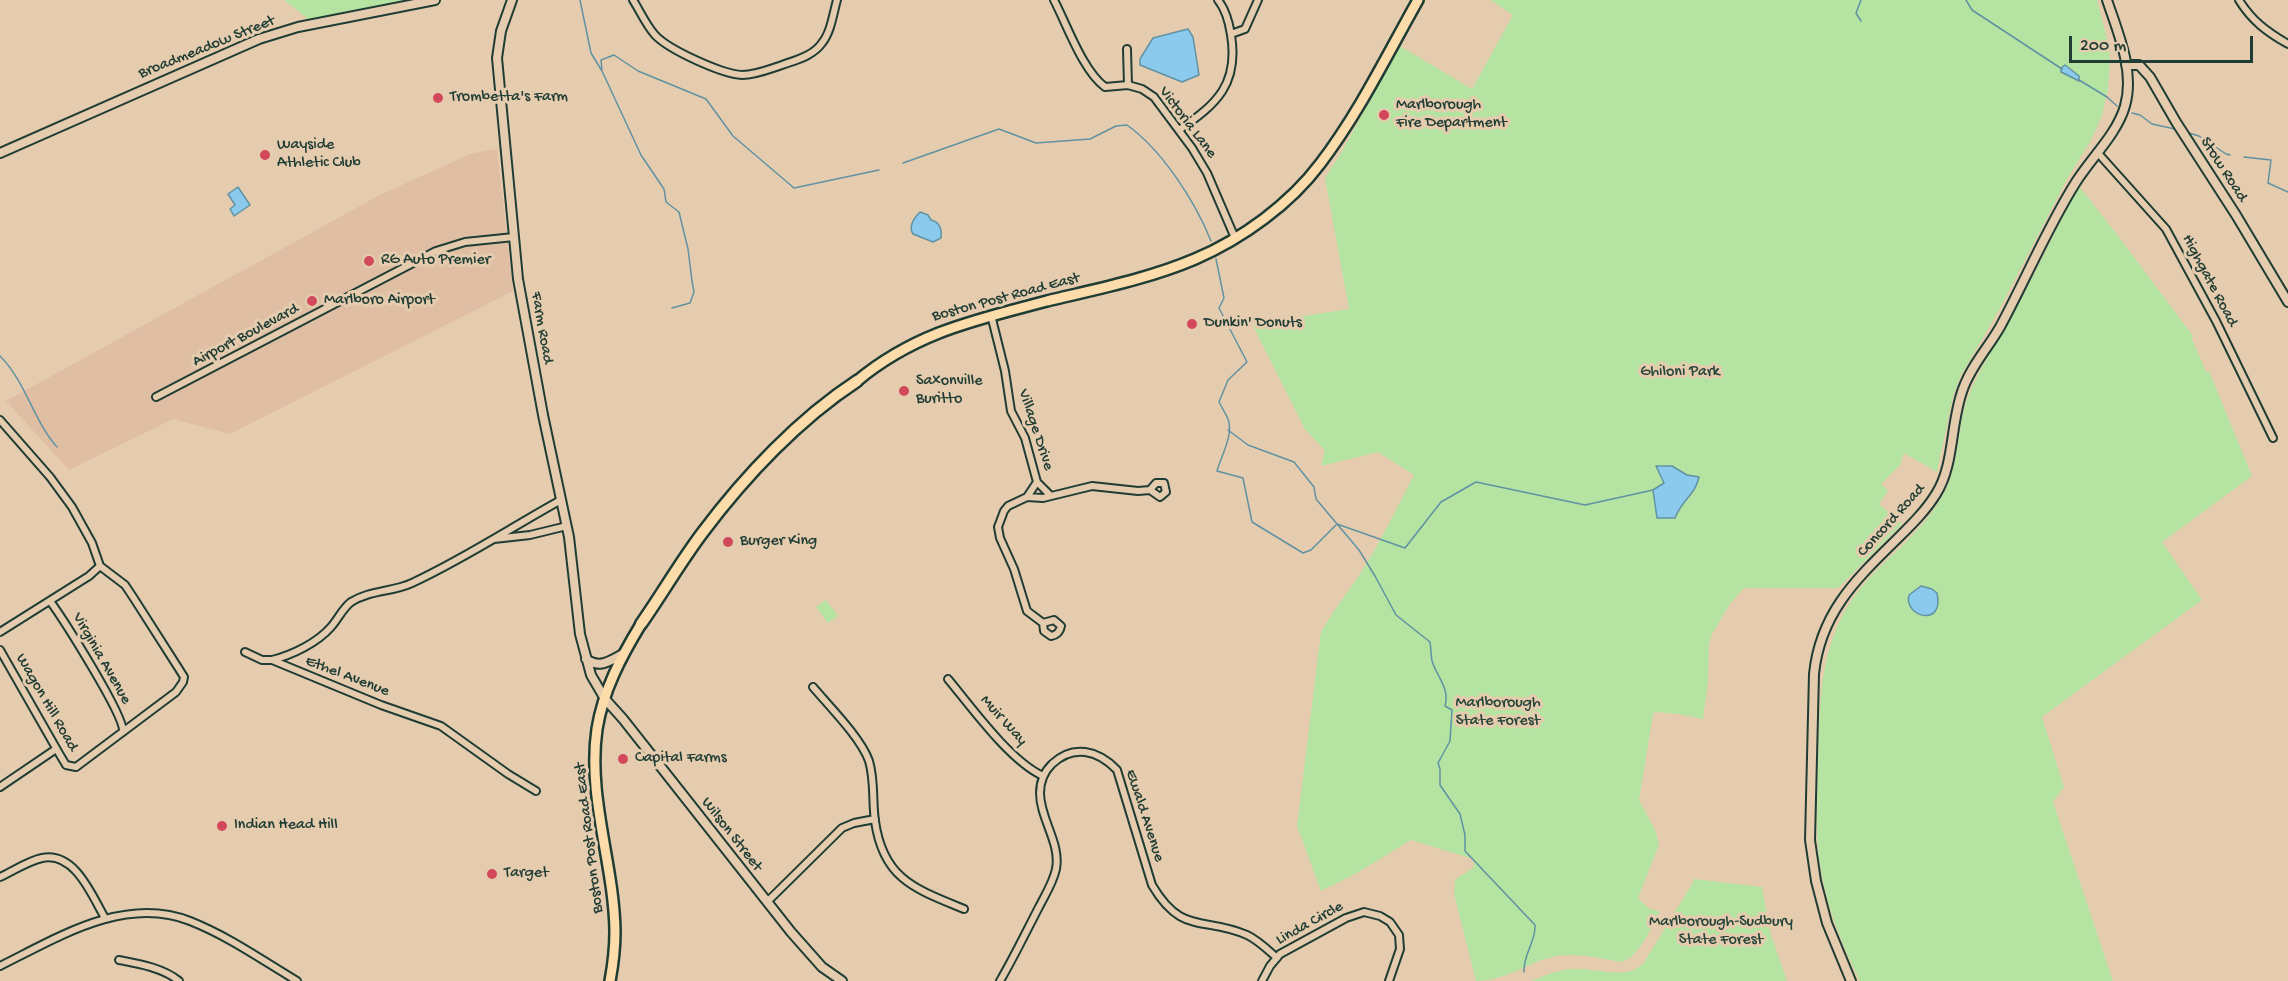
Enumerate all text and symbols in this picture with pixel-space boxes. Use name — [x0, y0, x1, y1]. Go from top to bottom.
street label: Broadmeadow Street — [136, 12, 278, 84]
scale bar — [2072, 24, 2256, 62]
text: 200 m — [2080, 36, 2126, 57]
street label: Victoria Lane — [1154, 83, 1220, 163]
place label: Trombetta's Farm — [450, 88, 568, 108]
marker: Trombetta's Farm — [431, 91, 445, 105]
place label: Marlborough Fire Department — [1396, 96, 1507, 134]
marker: Marlborough Fire Department — [1377, 108, 1391, 122]
street label: Stow Road — [2195, 134, 2251, 206]
place label: Wayside Athletic Club — [277, 136, 361, 174]
marker: Wayside Athletic Club — [258, 148, 272, 162]
street label: Highgate Road — [2177, 232, 2241, 330]
place label: RG Auto Premier — [381, 251, 490, 271]
marker: RG Auto Premier — [362, 254, 376, 268]
street label: Boston Post Road East — [930, 269, 1082, 327]
street label: Farm Road — [525, 290, 557, 366]
place label: Marlboro Airport — [324, 291, 435, 311]
marker: Marlboro Airport — [305, 294, 319, 308]
street label: Airport Boulevard — [190, 300, 302, 372]
place label: Dunkin' Donuts — [1204, 314, 1302, 334]
marker: Dunkin' Donuts — [1185, 317, 1199, 331]
park label: Ghiloni Park — [1640, 363, 1720, 383]
place label: Saxonville Buritto — [916, 372, 982, 410]
marker: Saxonville Buritto — [897, 384, 911, 398]
street label: Village Drive — [1013, 387, 1057, 473]
street label: Concord Road — [1854, 480, 1930, 562]
place label: Burger King — [740, 532, 817, 552]
marker: Burger King — [721, 535, 735, 549]
street label: Virginia Avenue — [67, 610, 135, 708]
street label: Wagon Hill Road — [10, 651, 82, 755]
street label: Ethel Avenue — [302, 652, 392, 702]
street label: Muir Way — [975, 692, 1031, 750]
park label: Marlborough State Forest — [1455, 694, 1541, 732]
place label: Capital Farms — [635, 749, 727, 769]
marker: Capital Farms — [616, 752, 630, 766]
street label: Boston Post Road East — [571, 761, 609, 915]
street label: Ewald Avenue — [1120, 767, 1168, 865]
street label: Wilson Street — [696, 794, 766, 876]
place label: Indian Head Hill — [234, 816, 338, 836]
marker: Indian Head Hill — [215, 819, 229, 833]
place label: Target — [504, 864, 549, 884]
marker: Target — [485, 867, 499, 881]
street label: Linda Circle — [1273, 898, 1347, 950]
park label: Marlborough-Sudbury State Forest — [1649, 913, 1793, 951]

